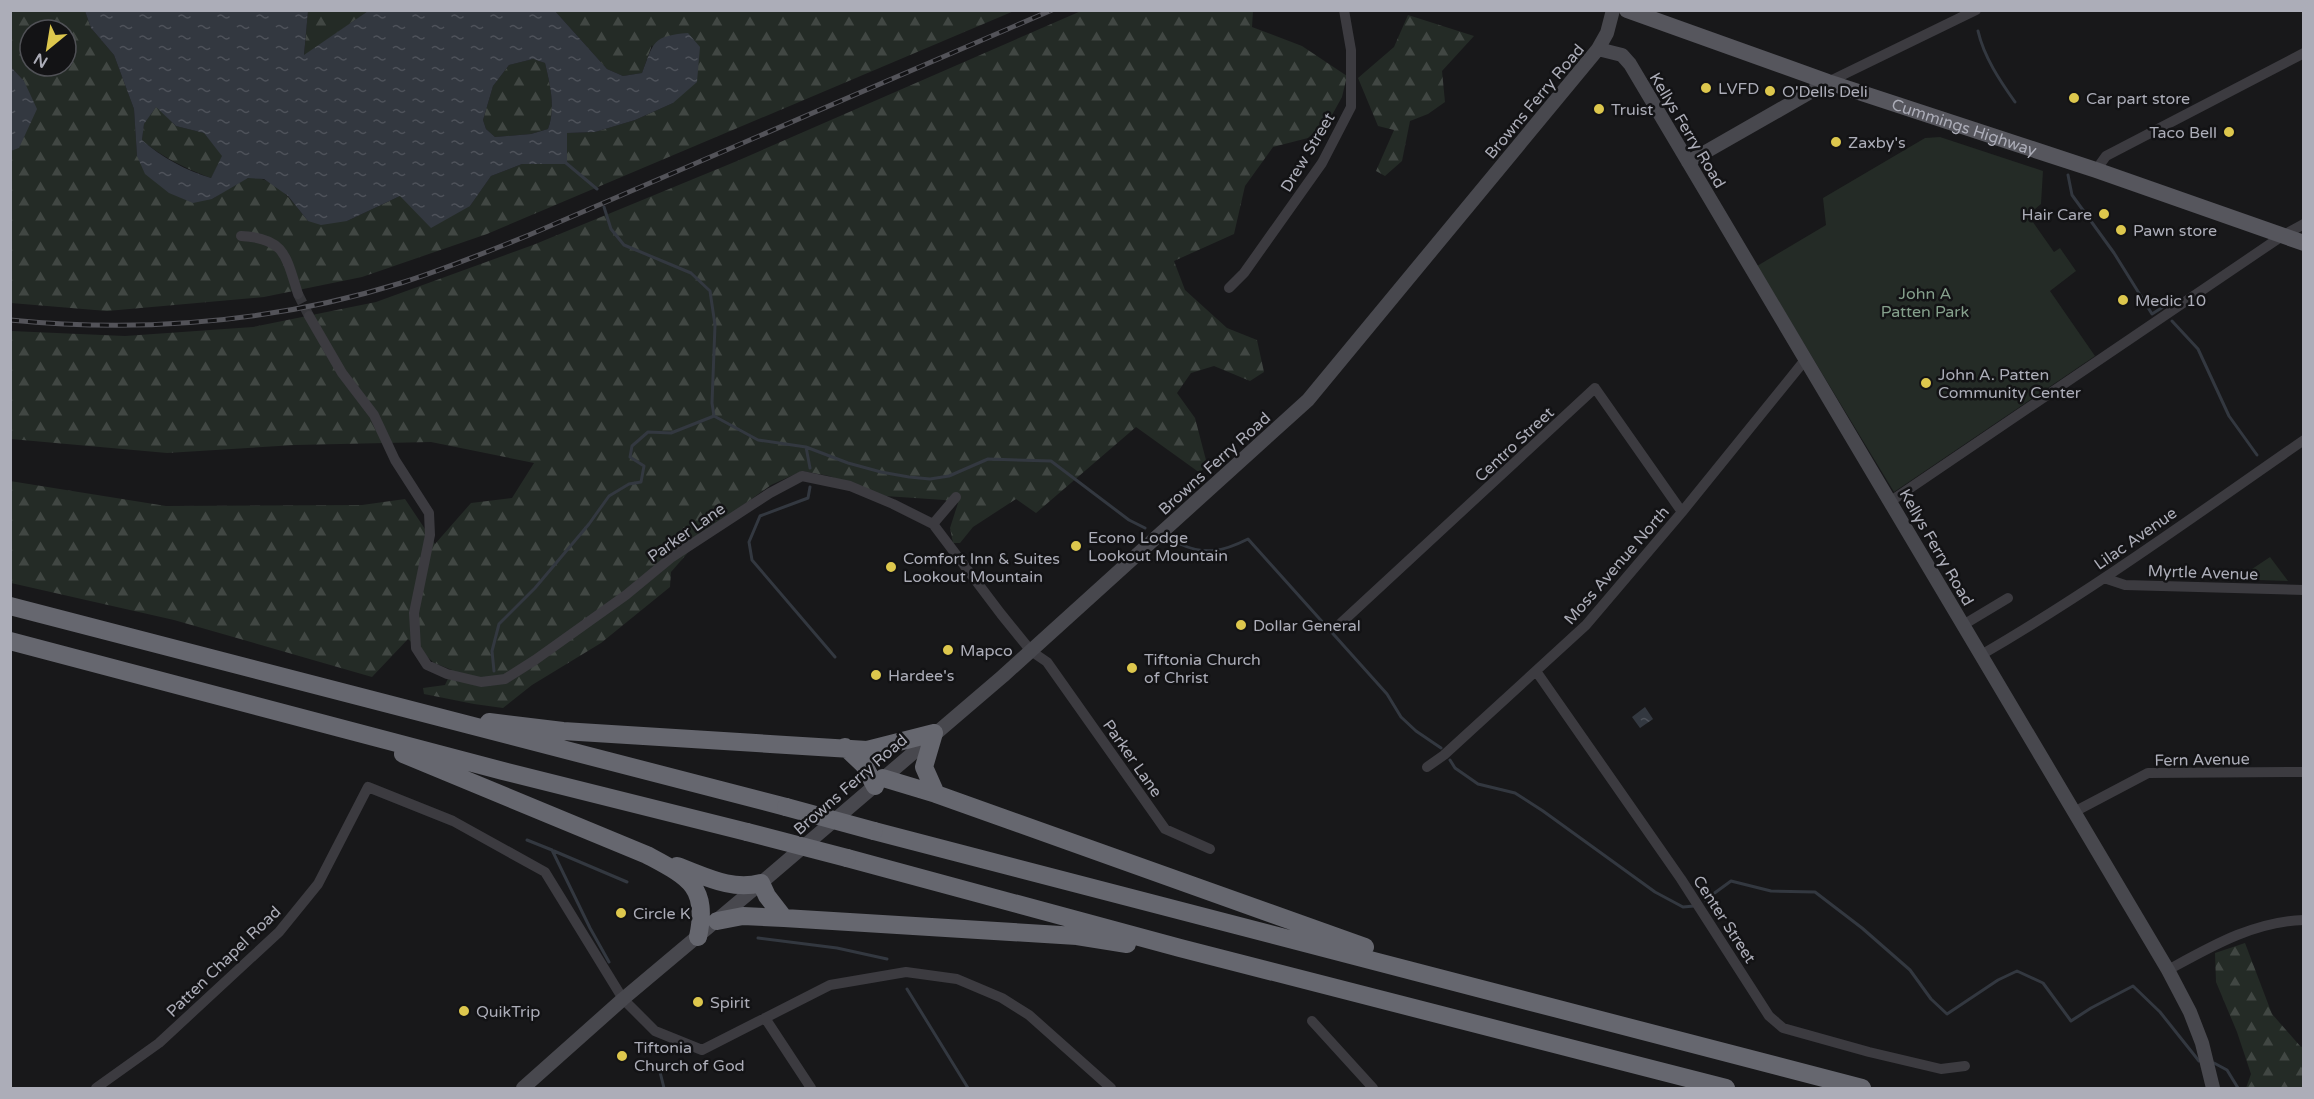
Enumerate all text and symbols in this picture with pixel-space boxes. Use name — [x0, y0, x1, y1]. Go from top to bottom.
north arrow — [18, 18, 78, 78]
street label: Browns Ferry Road — [1481, 40, 1589, 163]
text: N — [30, 48, 52, 72]
street label: Kellys Ferry Road — [1645, 69, 1730, 192]
place label: LVFD — [1718, 79, 1759, 99]
marker: LVFD — [1699, 81, 1713, 95]
place label: O'Dells Deli — [1782, 82, 1868, 102]
marker: O'Dells Deli — [1763, 84, 1777, 98]
place label: Car part store — [2086, 89, 2190, 109]
marker: Car part store — [2067, 91, 2081, 105]
street label: Cummings Highway — [1889, 95, 2039, 161]
place label: Truist — [1611, 100, 1653, 120]
marker: Truist — [1592, 102, 1606, 116]
street label: Drew Street — [1276, 109, 1339, 196]
place label: Taco Bell — [2149, 123, 2217, 143]
marker: Taco Bell — [2222, 125, 2236, 139]
place label: Zaxby's — [1848, 133, 1906, 153]
marker: Zaxby's — [1829, 135, 1843, 149]
place label: Hair Care — [2022, 205, 2092, 225]
marker: Hair Care — [2097, 207, 2111, 221]
place label: Pawn store — [2133, 221, 2217, 241]
marker: Pawn store — [2114, 223, 2128, 237]
park label: John A Patten Park — [1881, 284, 1969, 322]
place label: Medic 10 — [2135, 291, 2206, 311]
marker: Medic 10 — [2116, 293, 2130, 307]
place label: John A. Patten Community Center — [1938, 365, 2082, 403]
marker: John A. Patten Community Center — [1919, 376, 1933, 390]
street label: Centro Street — [1471, 403, 1558, 487]
street label: Browns Ferry Road — [1154, 408, 1275, 519]
street label: Kellys Ferry Road — [1895, 486, 1978, 609]
street label: Parker Lane — [644, 499, 729, 567]
street label: Moss Avenue North — [1560, 502, 1674, 629]
street label: Lilac Avenue — [2090, 503, 2181, 575]
place label: Econo Lodge Lookout Mountain — [1088, 528, 1228, 566]
marker: Econo Lodge Lookout Mountain — [1069, 539, 1083, 553]
place label: Comfort Inn & Suites Lookout Mountain — [903, 549, 1060, 587]
marker: Comfort Inn & Suites Lookout Mountain — [884, 560, 898, 574]
street label: Myrtle Avenue — [2147, 561, 2259, 585]
place label: Dollar General — [1253, 616, 1361, 636]
marker: Dollar General — [1234, 618, 1248, 632]
place label: Mapco — [960, 641, 1013, 661]
marker: Mapco — [941, 643, 955, 657]
place label: Tiftonia Church of Christ — [1144, 650, 1261, 688]
marker: Tiftonia Church of Christ — [1125, 661, 1139, 675]
place label: Hardee's — [888, 666, 954, 686]
marker: Hardee's — [869, 668, 883, 682]
street label: Parker Lane — [1098, 716, 1166, 801]
street label: Browns Ferry Road — [790, 730, 912, 840]
street label: Fern Avenue — [2154, 749, 2250, 771]
street label: Center Street — [1688, 872, 1760, 967]
street label: Patten Chapel Road — [162, 902, 285, 1022]
place label: Circle K — [633, 904, 691, 924]
marker: Circle K — [614, 906, 628, 920]
place label: Spirit — [710, 993, 750, 1013]
marker: Spirit — [691, 995, 705, 1009]
place label: QuikTrip — [476, 1002, 540, 1022]
marker: QuikTrip — [457, 1004, 471, 1018]
place label: Tiftonia Church of God — [634, 1038, 745, 1076]
marker: Tiftonia Church of God — [615, 1049, 629, 1063]

